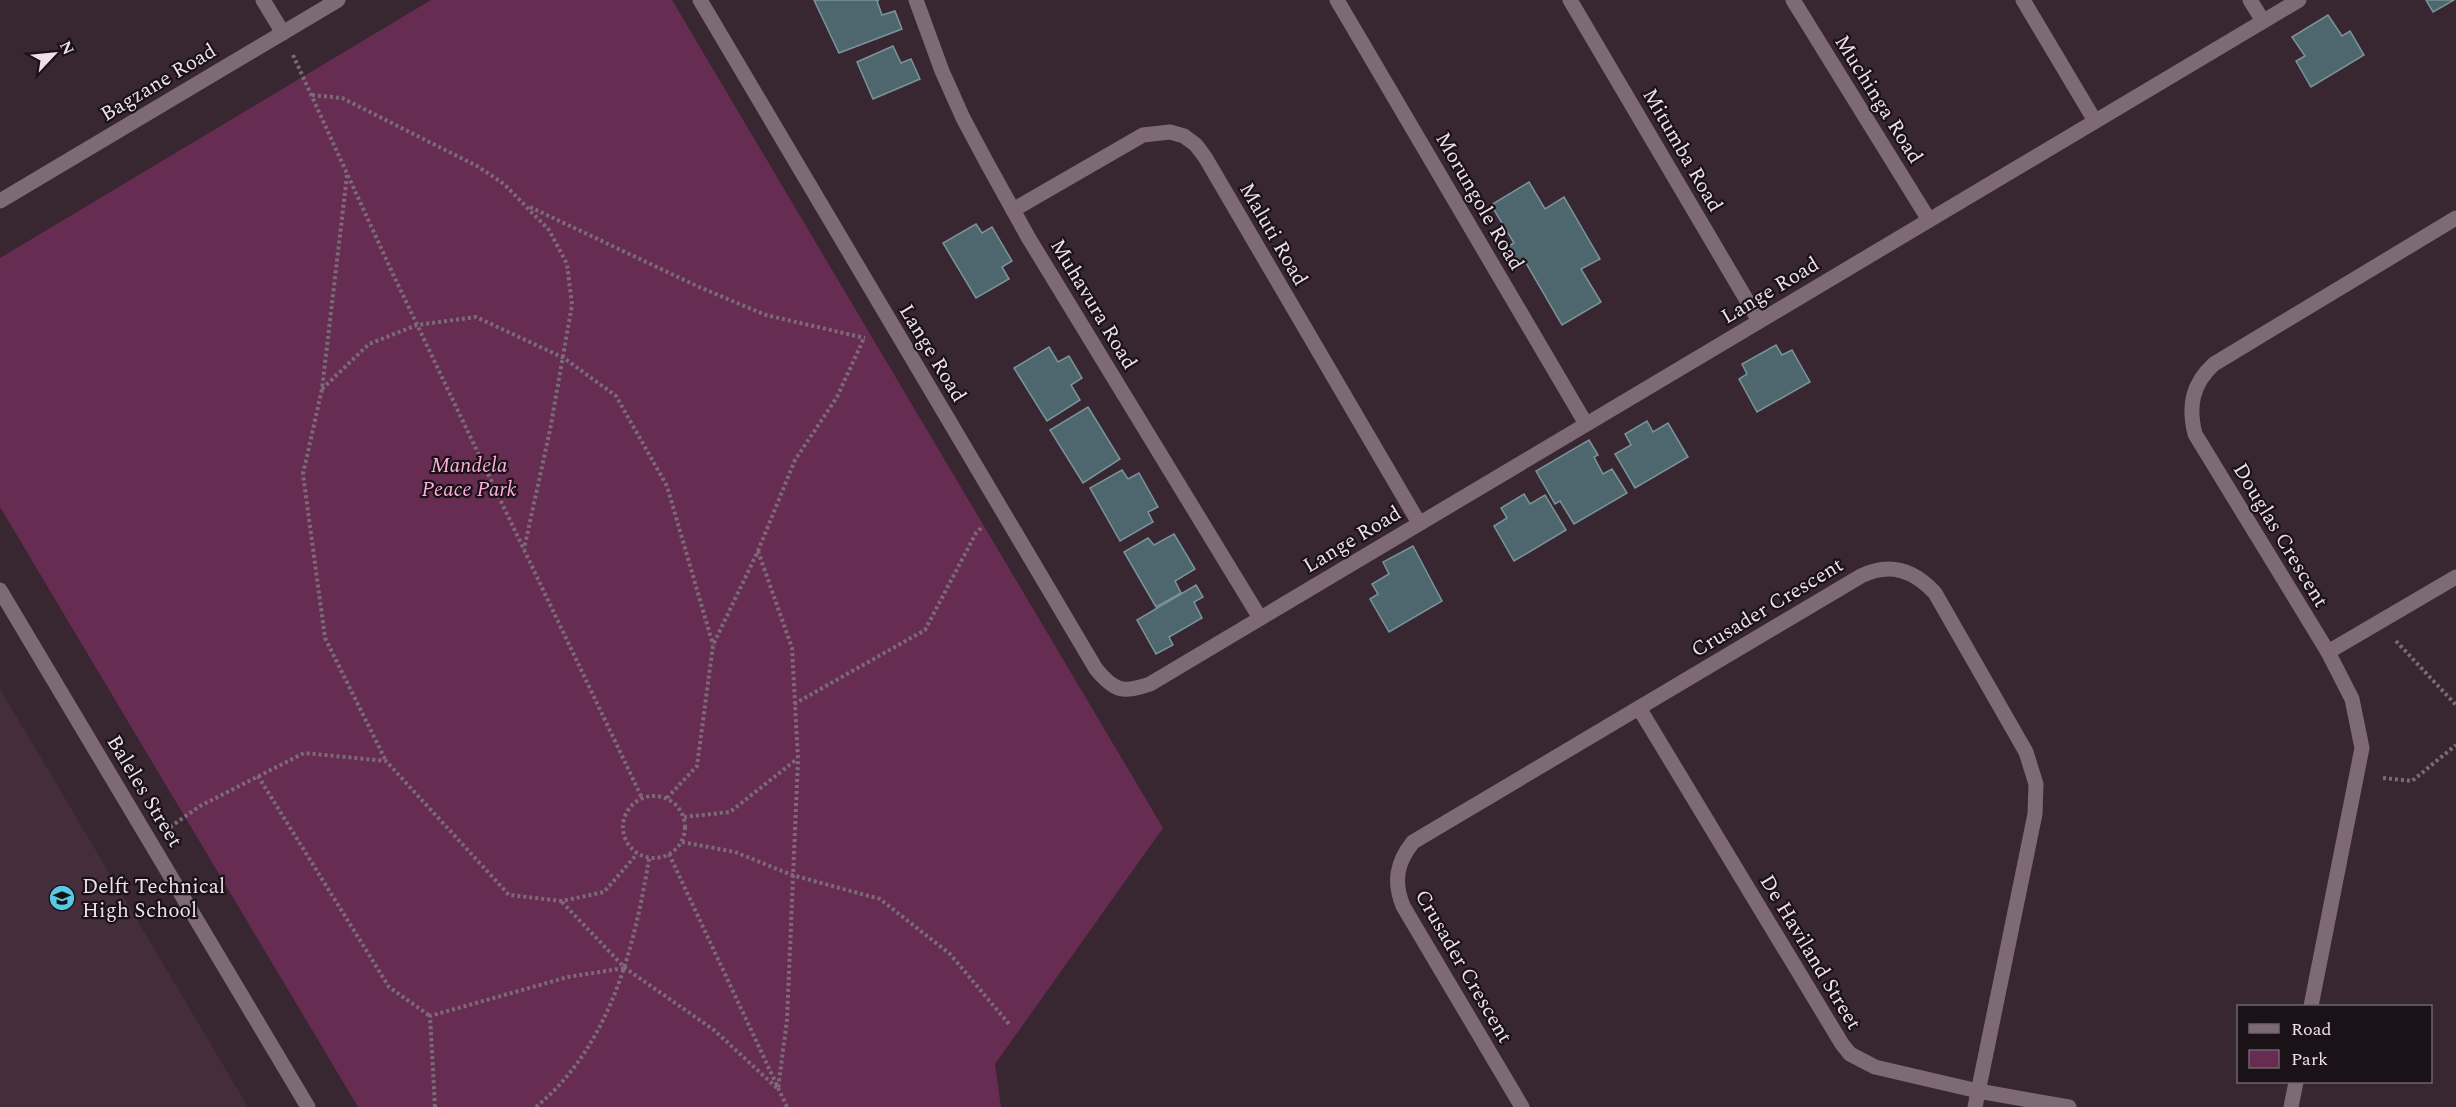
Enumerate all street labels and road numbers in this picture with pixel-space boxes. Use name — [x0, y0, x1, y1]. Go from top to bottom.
street label: Muchinga Road — [1826, 29, 1931, 170]
street label: Bagzane Road — [94, 36, 223, 130]
street label: Mitumba Road — [1634, 83, 1731, 218]
street label: Morungole Road — [1426, 126, 1532, 277]
street label: Maluti Road — [1231, 177, 1316, 292]
street label: Muhavura Road — [1041, 233, 1145, 376]
street label: Lange Road — [1715, 249, 1826, 333]
street label: Lange Road — [890, 298, 974, 409]
street label: Douglas Crescent — [2224, 457, 2336, 614]
street label: Lange Road — [1297, 498, 1408, 582]
street label: Crusader Crescent — [1685, 550, 1850, 666]
street label: Baleles Street — [98, 729, 190, 854]
street label: De Haviland Street — [1751, 869, 1869, 1036]
street label: Crusader Crescent — [1406, 884, 1520, 1049]

